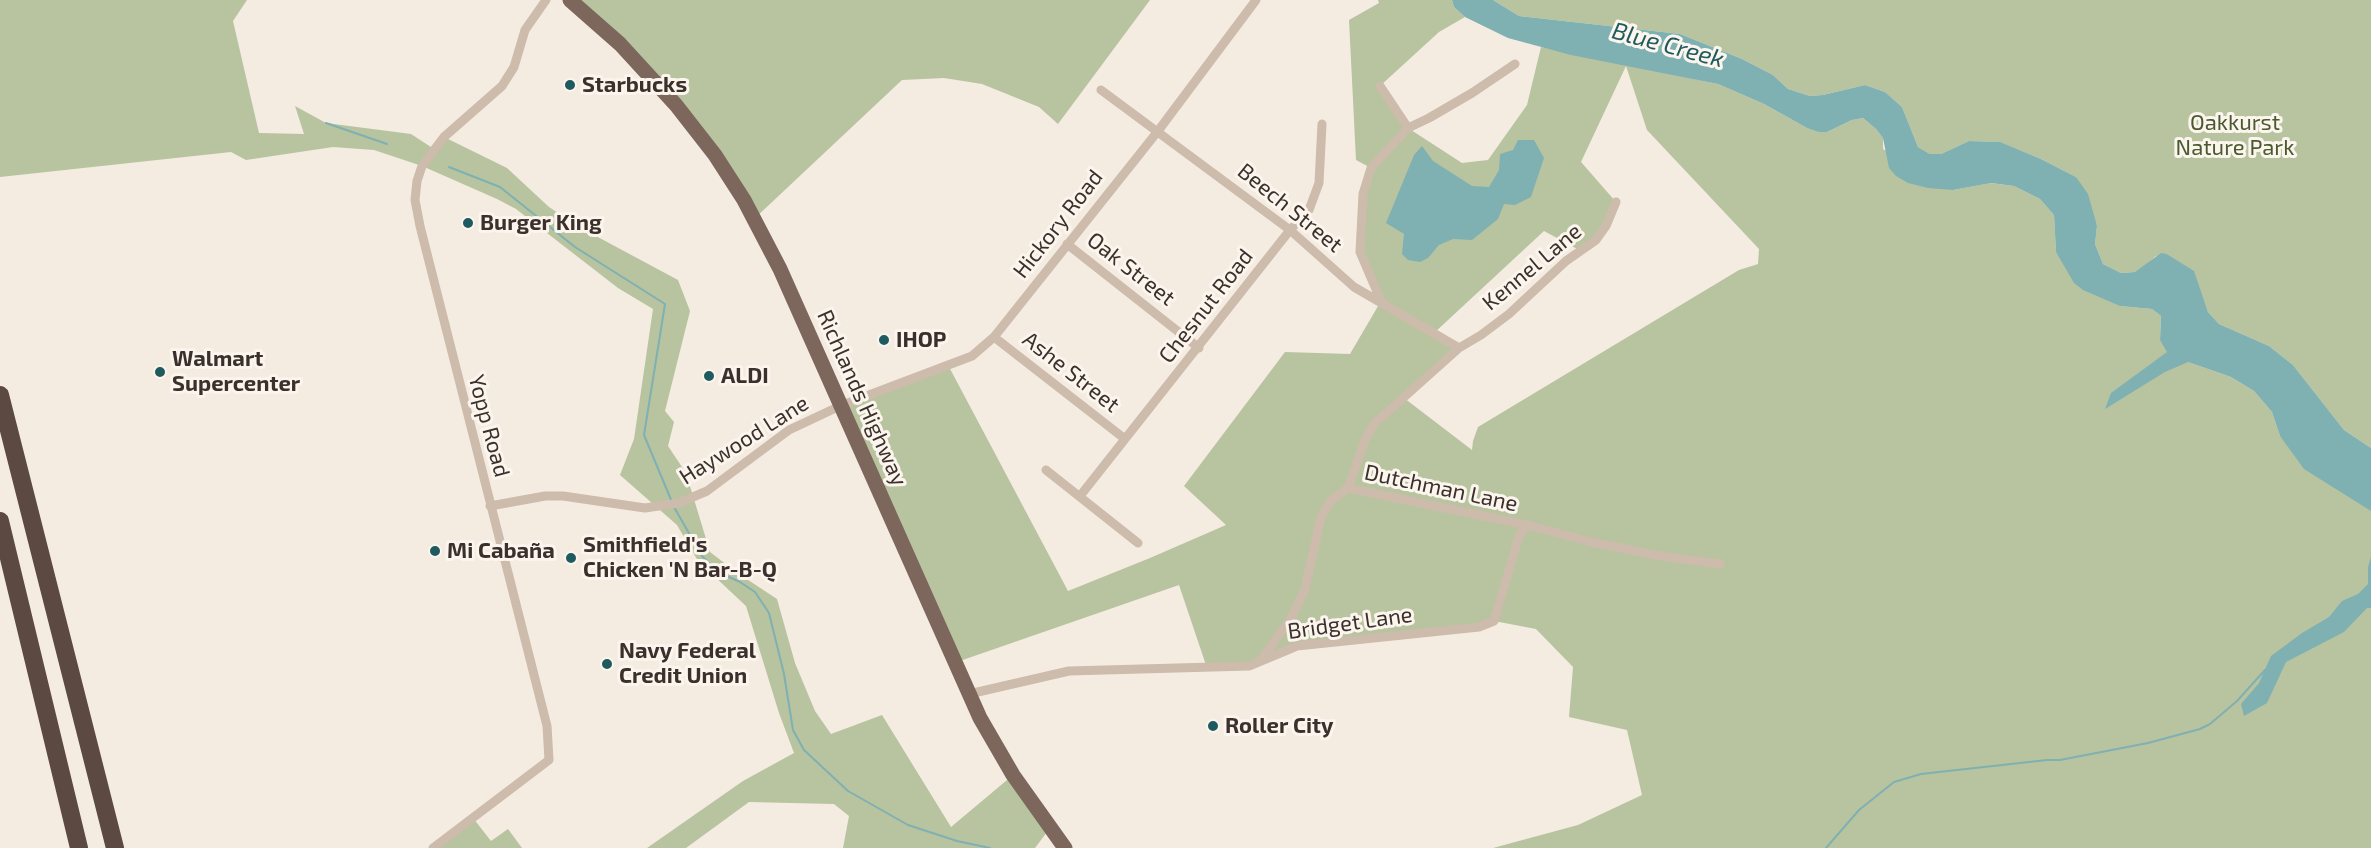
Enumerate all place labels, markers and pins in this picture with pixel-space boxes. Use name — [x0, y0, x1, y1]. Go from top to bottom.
place label: Starbucks — [582, 72, 687, 98]
marker: Starbucks — [563, 78, 577, 92]
place label: Burger King — [480, 210, 602, 236]
marker: Burger King — [461, 216, 475, 230]
place label: IHOP — [896, 327, 946, 353]
marker: IHOP — [877, 333, 891, 347]
place label: Walmart Supercenter — [172, 346, 300, 398]
place label: ALDI — [721, 363, 769, 389]
marker: Walmart Supercenter — [153, 365, 167, 379]
marker: ALDI — [702, 369, 716, 383]
place label: Smithfield's Chicken 'N Bar-B-Q — [583, 532, 777, 584]
place label: Mi Cabaña — [447, 538, 555, 564]
marker: Mi Cabaña — [428, 544, 442, 558]
marker: Smithfield's Chicken 'N Bar-B-Q — [564, 551, 578, 565]
place label: Navy Federal Credit Union — [619, 638, 756, 690]
marker: Navy Federal Credit Union — [600, 657, 614, 671]
place label: Roller City — [1225, 713, 1334, 739]
marker: Roller City — [1206, 719, 1220, 733]

